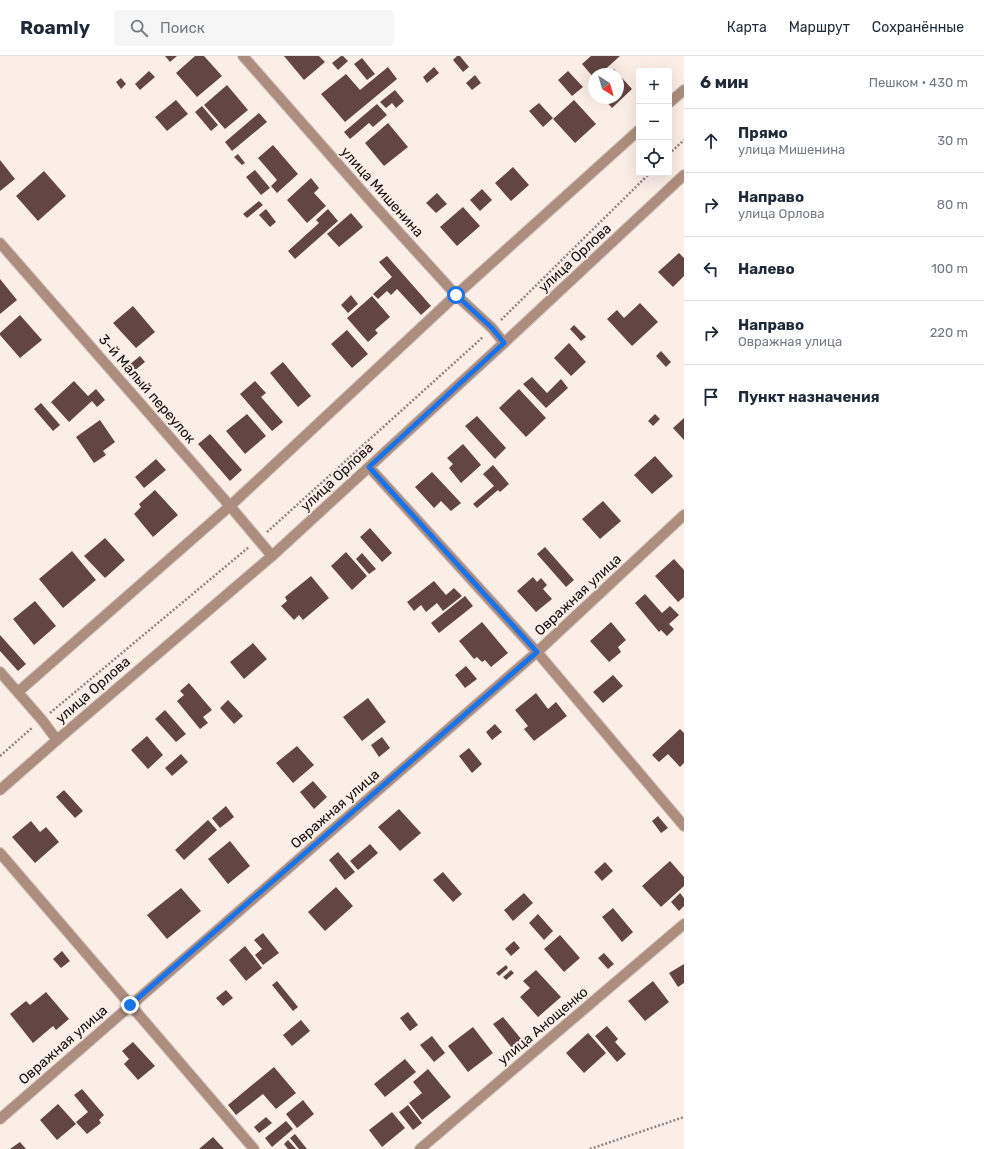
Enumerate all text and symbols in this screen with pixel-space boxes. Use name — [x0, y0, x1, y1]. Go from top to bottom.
search box — [114, 10, 394, 46]
text: Roamly — [20, 16, 90, 39]
icon: search — [128, 17, 150, 39]
text: Поиск — [160, 19, 205, 37]
text: Карта — [727, 19, 767, 36]
text: Маршрут — [789, 19, 850, 36]
text: Сохранённые — [872, 19, 964, 36]
north arrow — [588, 68, 624, 104]
map controls — [636, 68, 672, 176]
button: + — [636, 68, 672, 104]
text: 6 мин — [700, 72, 749, 92]
text: Пешком · 430 m — [869, 75, 968, 90]
button: − — [636, 104, 672, 140]
text: Прямо — [738, 124, 788, 142]
icon: ahead — [700, 130, 722, 152]
text: 30 m — [937, 133, 968, 148]
button: locate — [636, 140, 672, 176]
text: улица Мишенина — [738, 142, 845, 157]
street label: улица Мишенина — [337, 143, 427, 241]
text: Направо — [738, 188, 804, 206]
icon: right — [700, 194, 722, 216]
text: 80 m — [937, 197, 968, 212]
text: улица Орлова — [738, 206, 824, 221]
street label: улица Орлова — [535, 220, 615, 296]
icon: left — [700, 258, 722, 280]
text: Налево — [738, 260, 795, 278]
text: 100 m — [931, 261, 968, 276]
route start — [447, 286, 465, 304]
text: Направо — [738, 316, 804, 334]
icon: right — [700, 322, 722, 344]
text: 220 m — [930, 325, 968, 340]
street label: 3-й Малый переулок — [95, 331, 199, 447]
text: Овражная улица — [738, 334, 842, 349]
icon: arrive — [700, 386, 722, 408]
text: Пункт назначения — [738, 388, 880, 406]
street label: улица Орлова — [297, 439, 377, 515]
street label: Овражная улица — [531, 551, 625, 639]
street label: улица Орлова — [52, 653, 134, 727]
street label: Овражная улица — [287, 766, 383, 852]
street label: улица Анощенко — [494, 983, 592, 1069]
route end — [121, 996, 139, 1014]
street label: Овражная улица — [15, 1002, 111, 1088]

